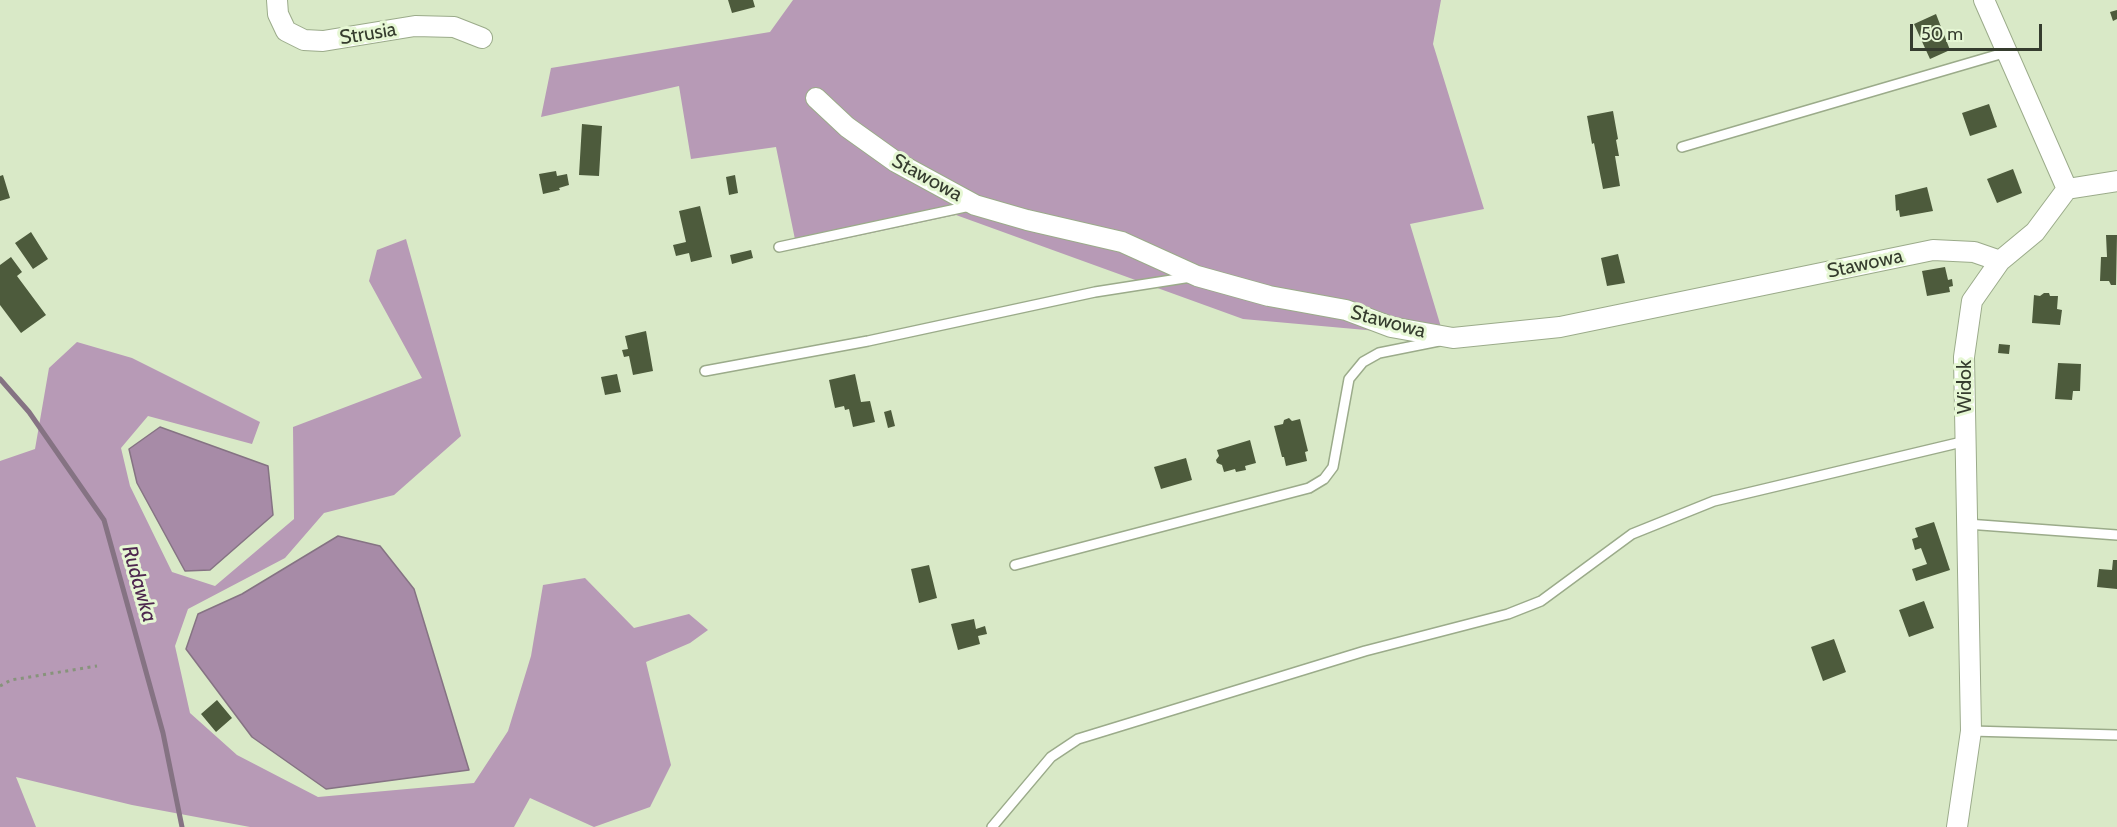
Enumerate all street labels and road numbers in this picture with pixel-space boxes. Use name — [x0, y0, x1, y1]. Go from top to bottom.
street label: Strusia — [338, 18, 398, 50]
street label: Stawowa — [888, 149, 966, 207]
street label: Stawowa — [1825, 244, 1905, 284]
street label: Stawowa — [1348, 300, 1428, 344]
street label: Widok — [1953, 360, 1977, 414]

